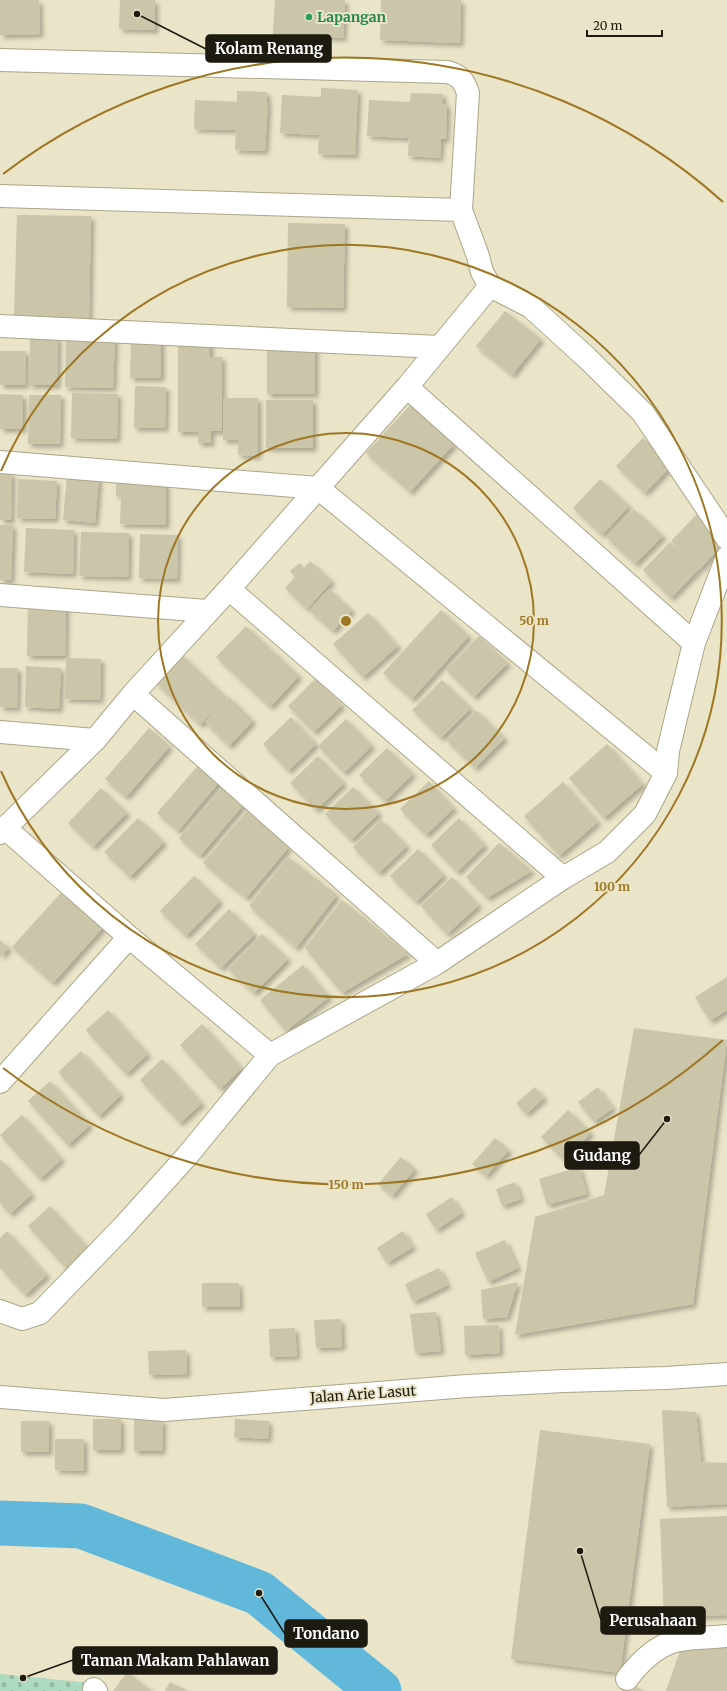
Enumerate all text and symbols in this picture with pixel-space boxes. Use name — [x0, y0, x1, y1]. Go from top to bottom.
place label: Lapangan — [317, 8, 387, 26]
marker: Lapangan — [304, 12, 314, 22]
scale bar — [587, 12, 662, 38]
text: 20 m — [593, 18, 622, 33]
callout: Kolam Renang — [206, 35, 331, 62]
text: Kolam Renang — [215, 39, 324, 58]
text: 50 m — [519, 613, 549, 628]
centre of rings — [339, 614, 353, 628]
text: 100 m — [594, 879, 630, 894]
callout: Gudang — [565, 1142, 639, 1169]
text: Gudang — [573, 1146, 631, 1165]
text: 150 m — [329, 1177, 364, 1192]
street label: Jalan Arie Lasut — [309, 1381, 417, 1407]
callout: Perusahaan — [601, 1607, 705, 1634]
text: Perusahaan — [609, 1611, 697, 1630]
callout: Tondano — [285, 1620, 367, 1647]
text: Tondano — [293, 1624, 359, 1643]
callout: Taman Makam Pahlawan — [73, 1647, 277, 1674]
text: Taman Makam Pahlawan — [81, 1651, 269, 1670]

